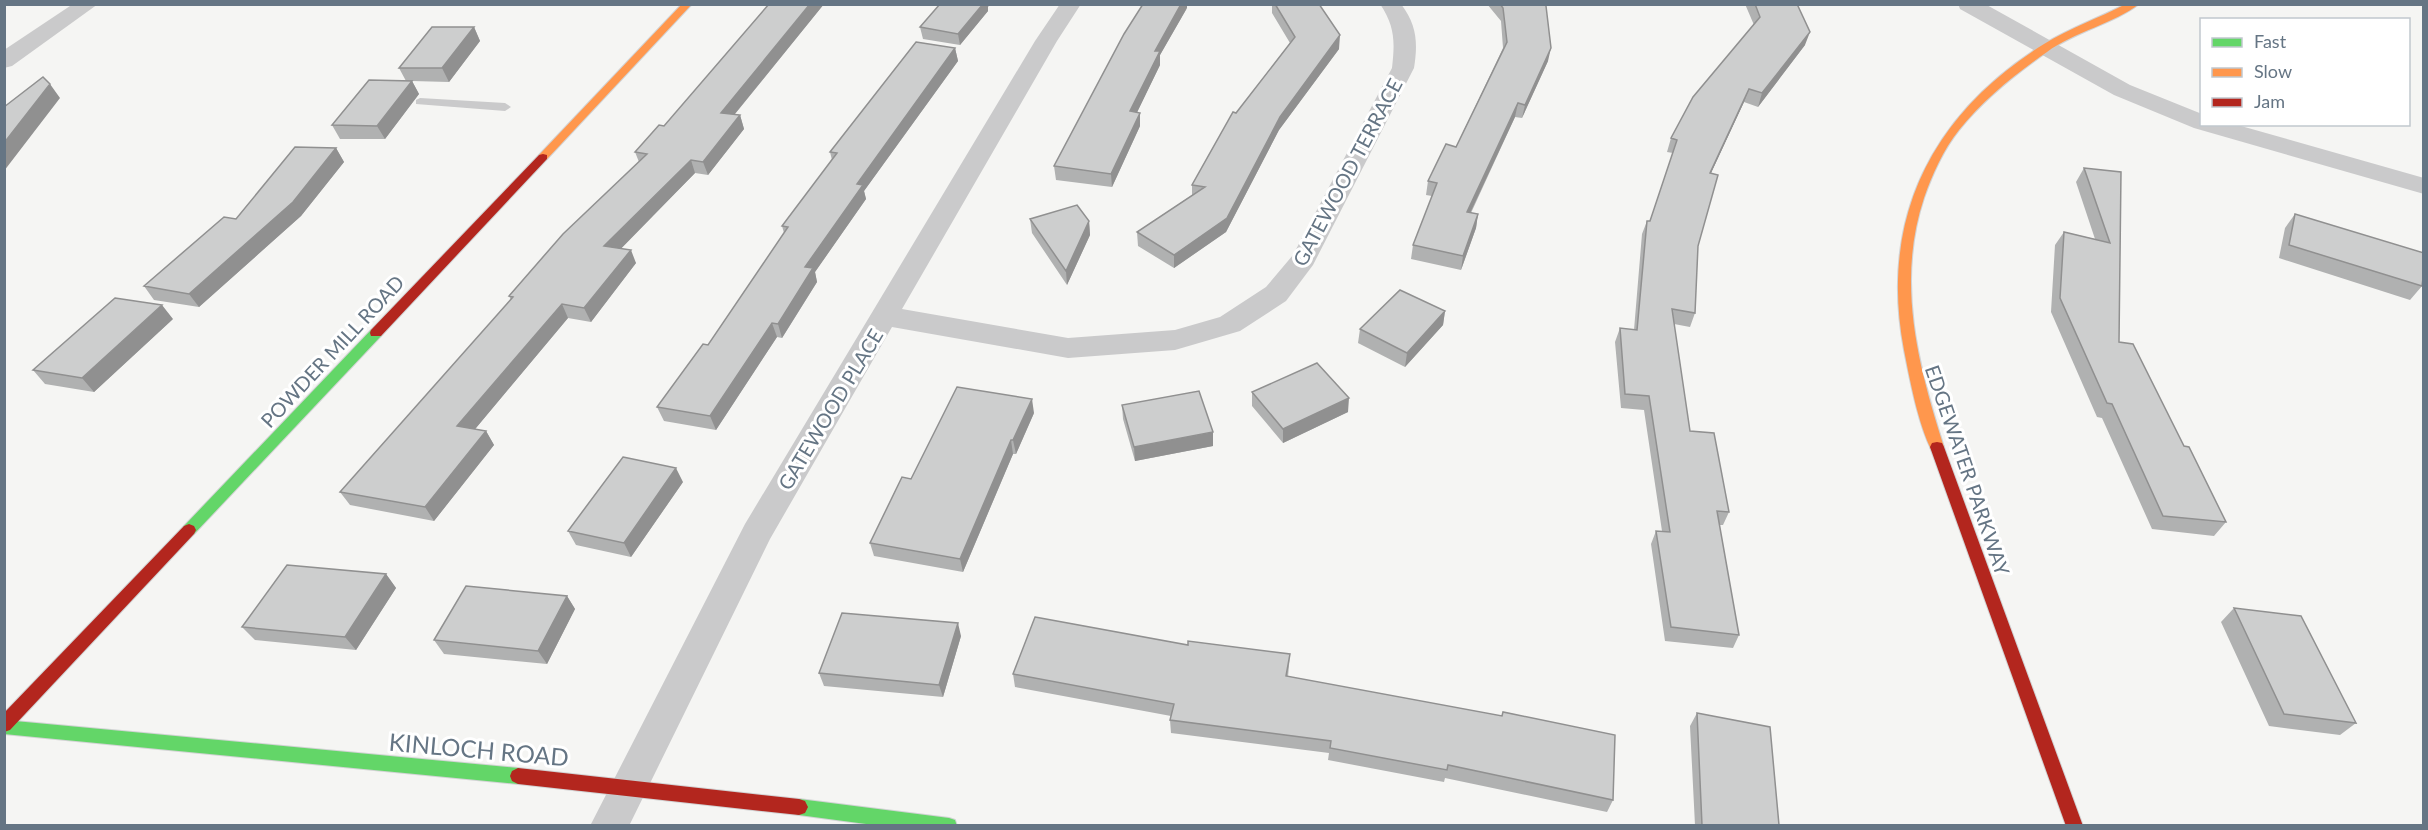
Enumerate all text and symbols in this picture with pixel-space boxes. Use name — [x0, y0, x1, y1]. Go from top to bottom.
legend — [2200, 18, 2410, 126]
text: Fast — [2254, 30, 2287, 52]
text: Slow — [2254, 60, 2292, 82]
street label: GATEWOOD TERRACE — [1287, 74, 1407, 270]
text: Jam — [2254, 90, 2285, 112]
street label: POWDER MILL ROAD — [255, 270, 409, 432]
street label: GATEWOOD PLACE — [773, 324, 887, 494]
street label: EDGEWATER PARKWAY — [1921, 362, 2015, 579]
street label: KINLOCH ROAD — [388, 727, 570, 771]

